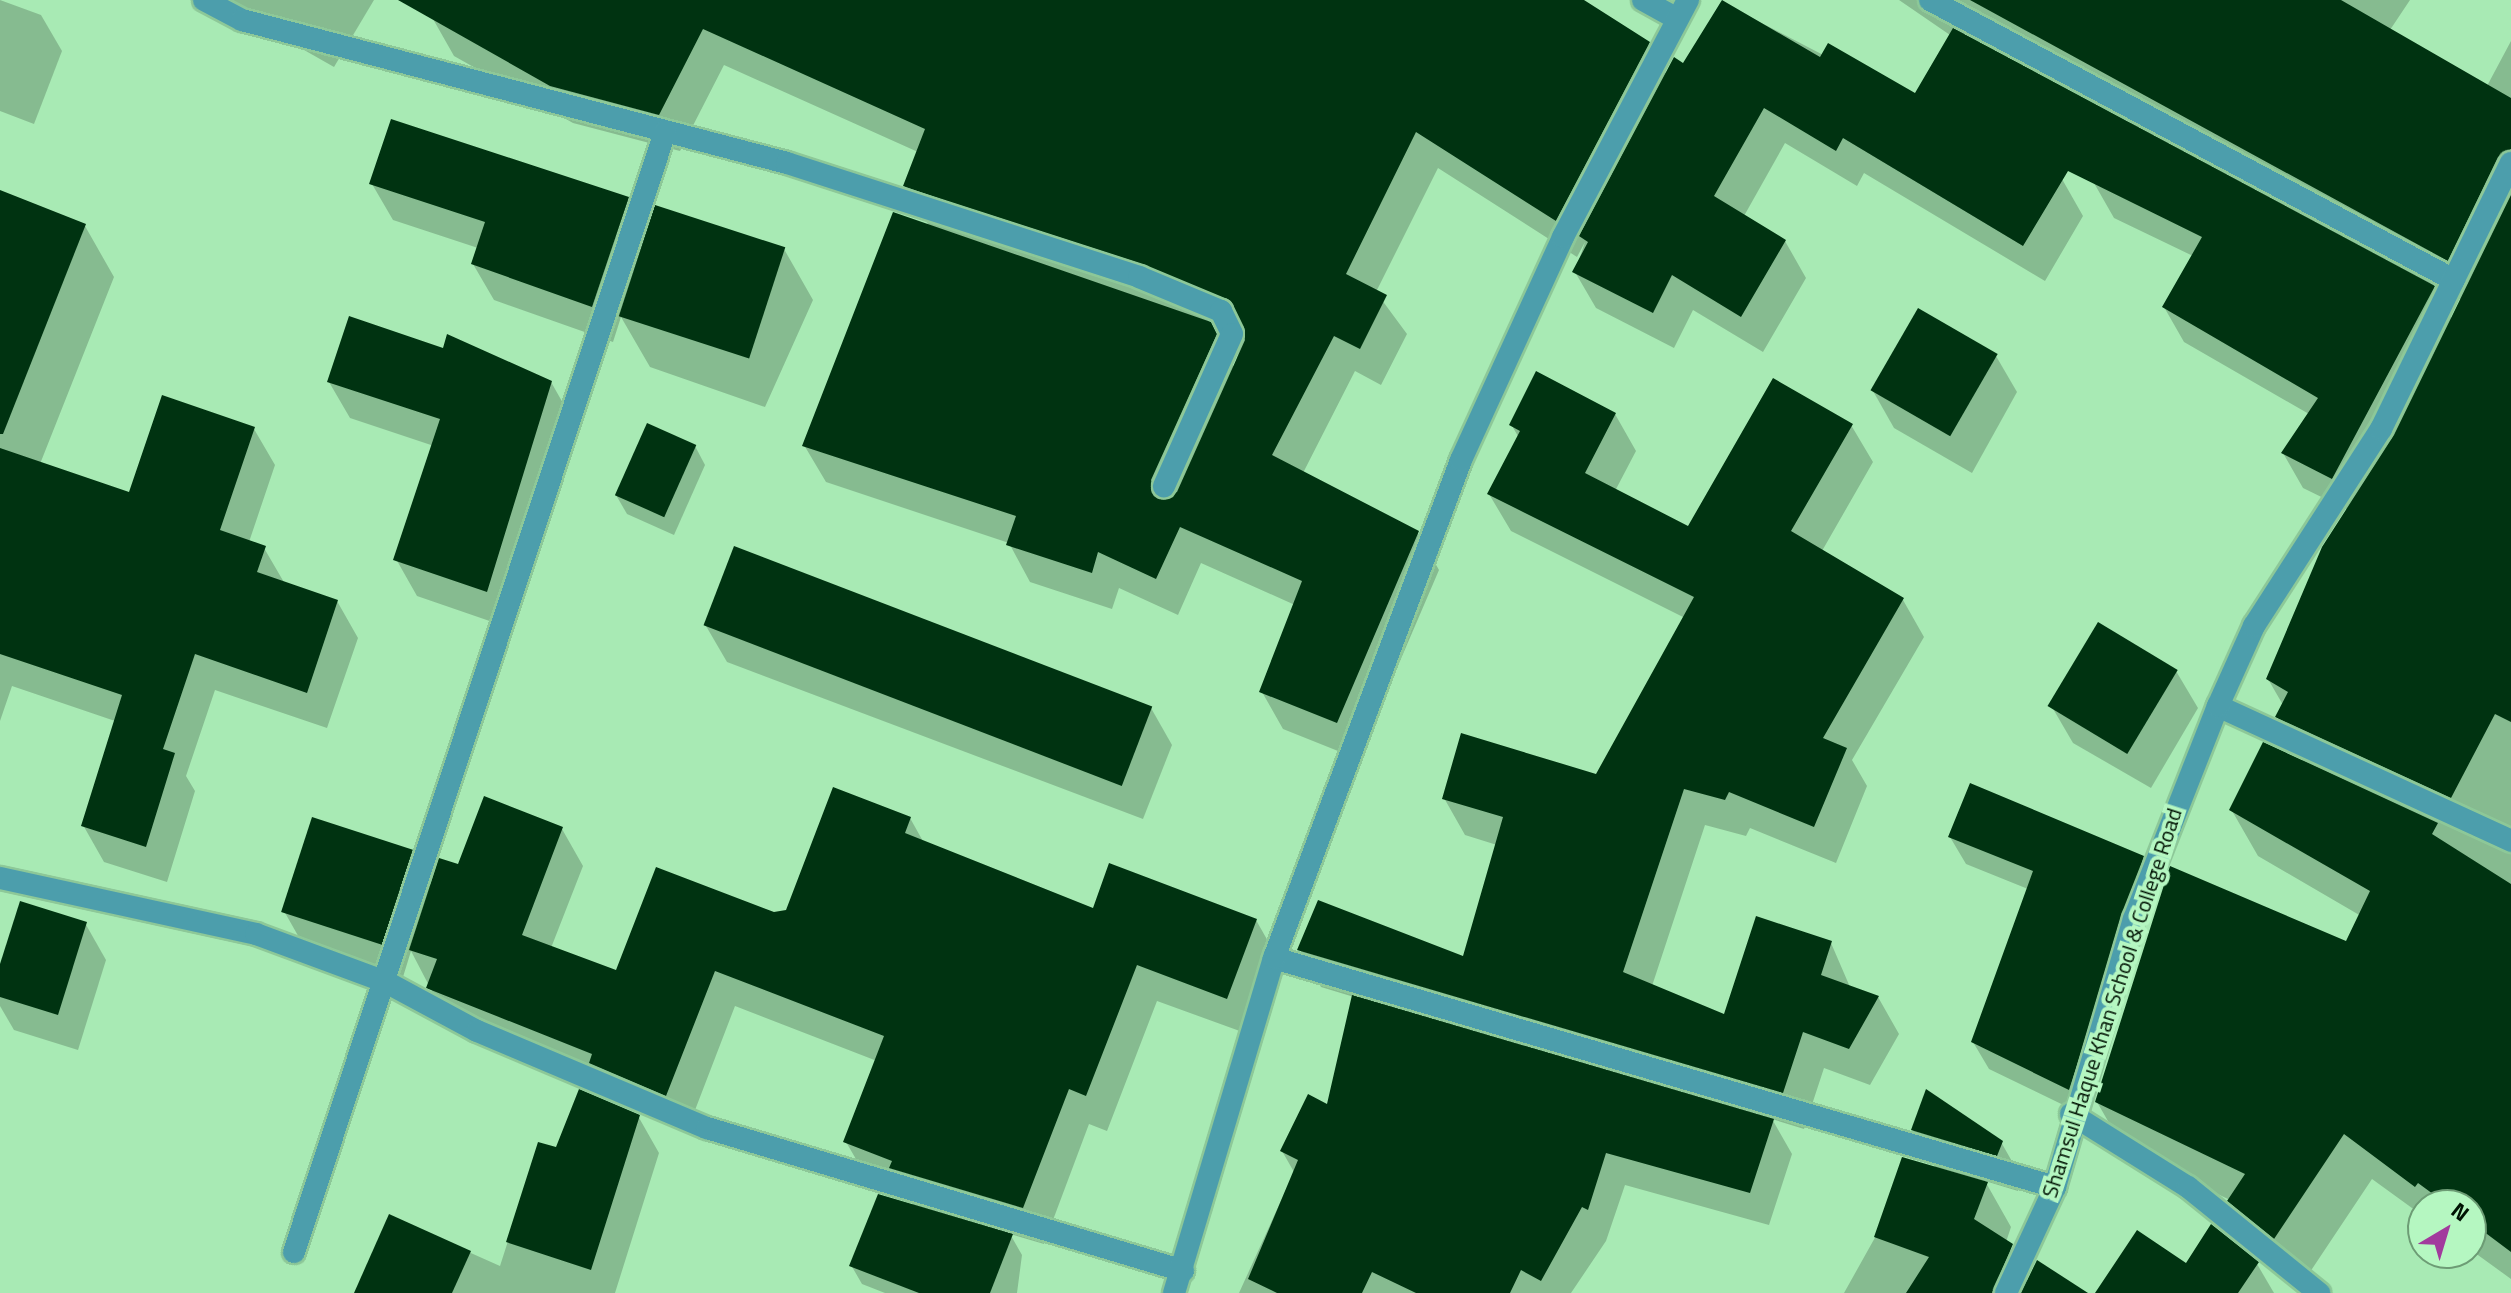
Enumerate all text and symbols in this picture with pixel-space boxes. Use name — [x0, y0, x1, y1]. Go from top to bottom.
street label: Shamsul Haque Khan School & College Road — [2036, 805, 2188, 1201]
north arrow — [2407, 1189, 2487, 1269]
text: N — [2444, 1194, 2477, 1230]

